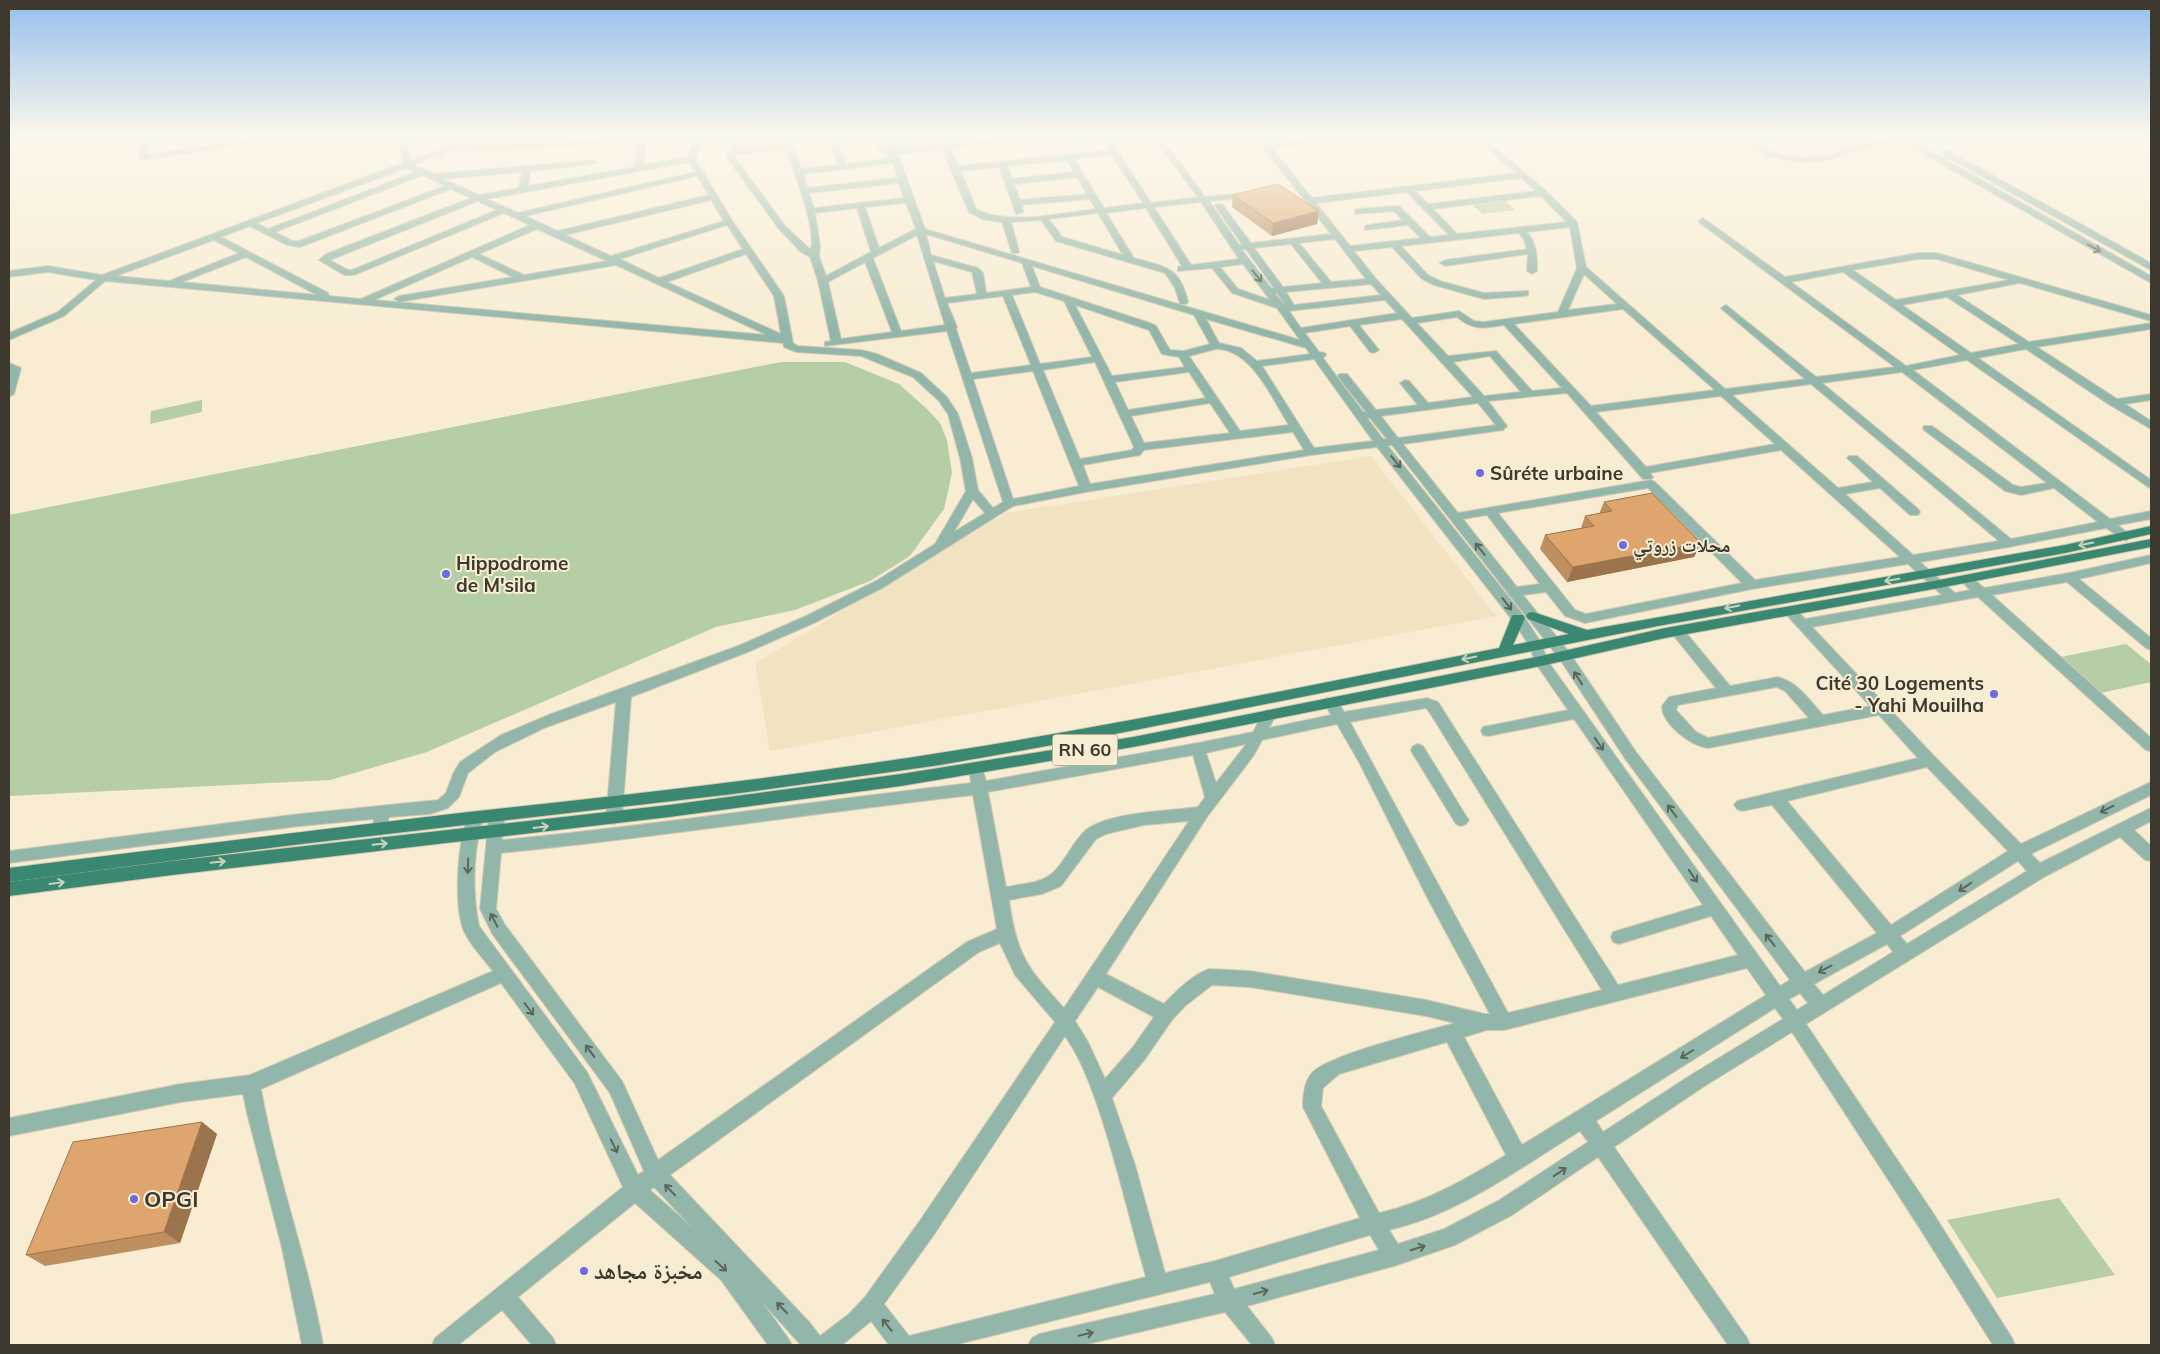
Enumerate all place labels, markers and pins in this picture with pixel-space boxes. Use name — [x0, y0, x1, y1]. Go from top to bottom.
place label: Sûréte urbaine — [1490, 461, 1623, 485]
marker: Sûréte urbaine — [1474, 467, 1486, 479]
place label: محلات زروتي — [1633, 533, 1730, 561]
marker: محلات زروتي — [1617, 539, 1629, 551]
place label: Hippodrome de M'sila — [456, 551, 568, 597]
marker: Hippodrome de M'sila — [440, 568, 452, 580]
place label: Cité 30 Logements - Yahi Mouilha — [1816, 671, 1984, 717]
marker: Cité 30 Logements - Yahi Mouilha — [1988, 688, 2000, 700]
place label: OPGI — [144, 1185, 198, 1213]
marker: OPGI — [128, 1193, 140, 1205]
place label: مخبزة مجاهد — [594, 1257, 703, 1285]
marker: مخبزة مجاهد — [578, 1265, 590, 1277]

